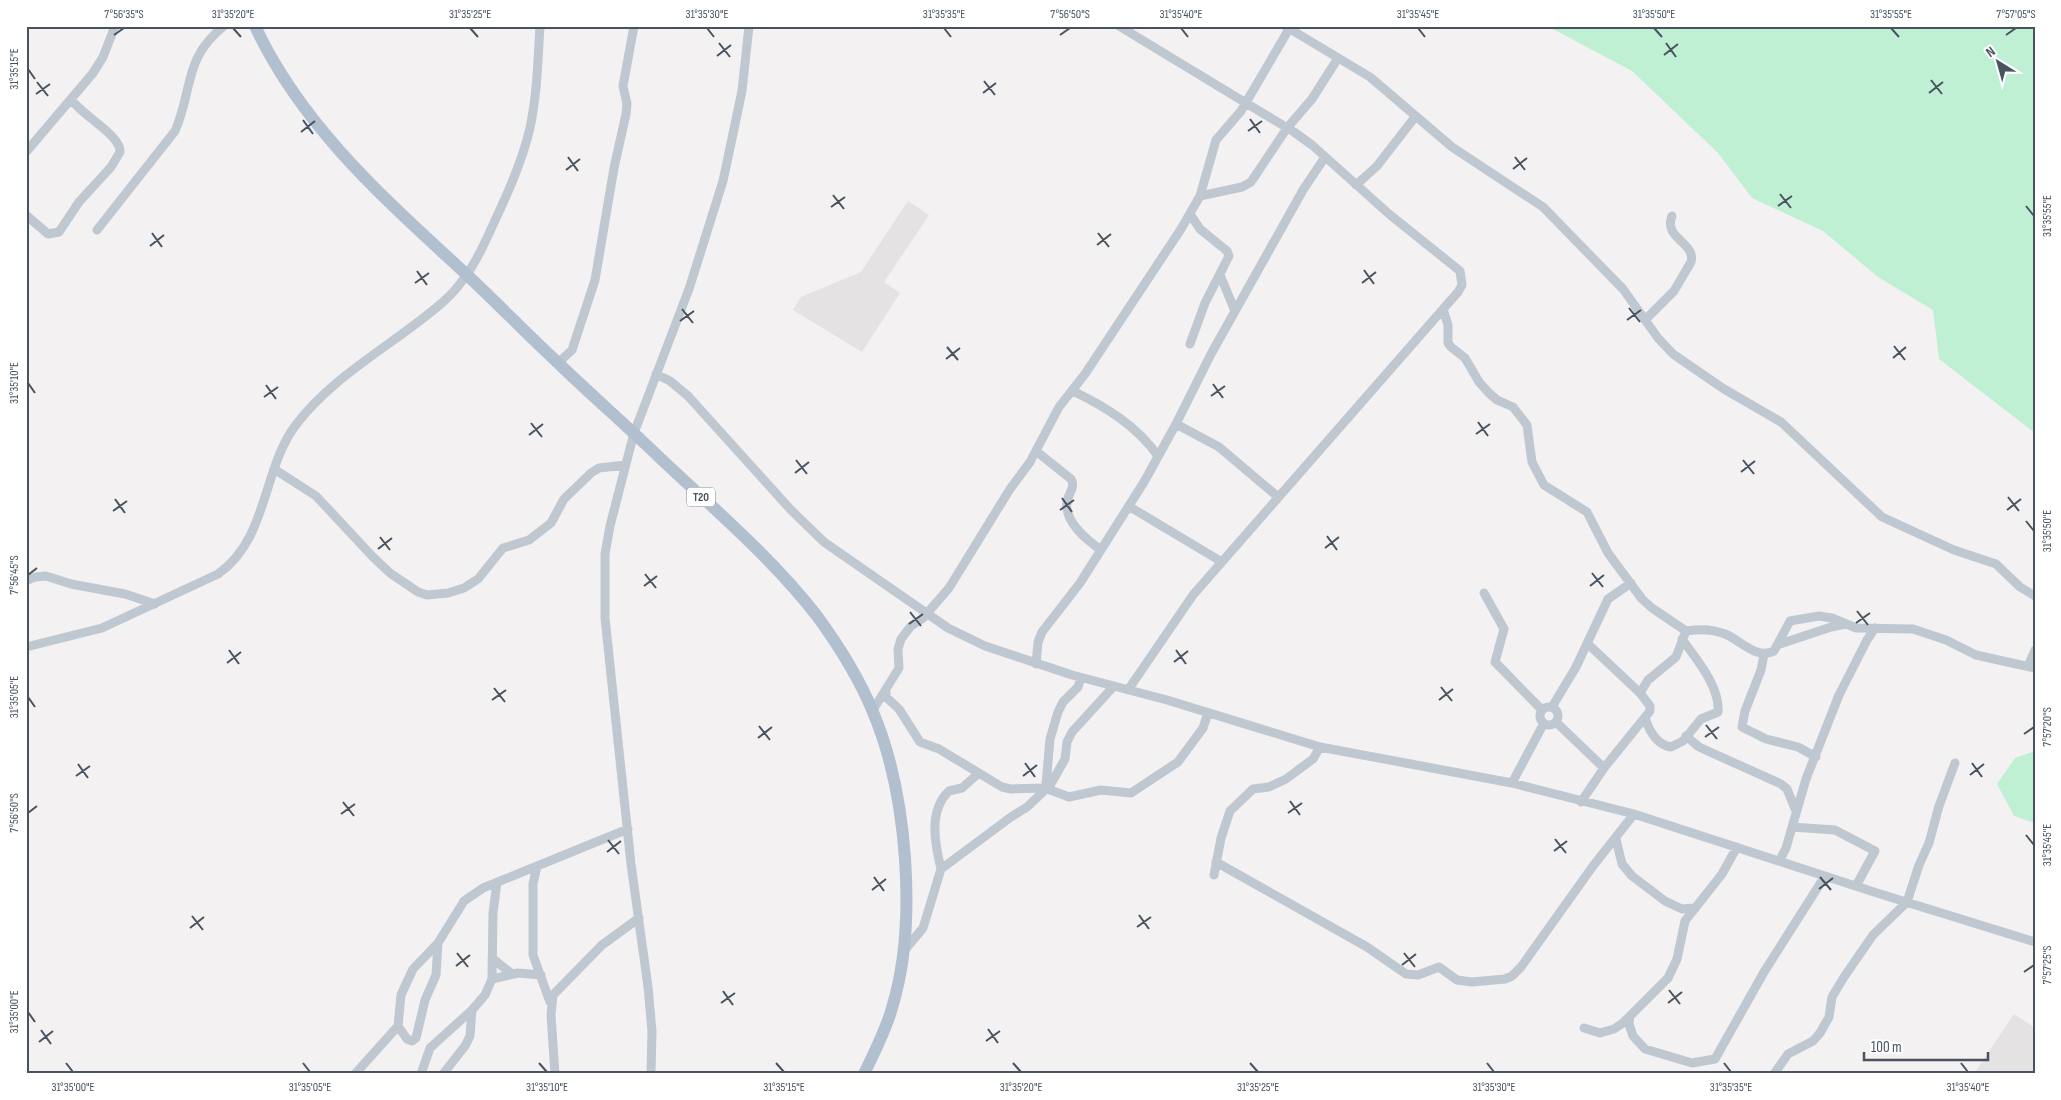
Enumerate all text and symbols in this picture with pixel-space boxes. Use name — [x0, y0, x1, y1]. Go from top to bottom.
text: 7°56'35"S — [104, 7, 144, 22]
text: 31°35'20"E — [212, 7, 254, 22]
text: 31°35'25"E — [449, 7, 491, 22]
text: 31°35'30"E — [686, 7, 728, 22]
text: 31°35'35"E — [923, 7, 965, 22]
text: 7°56'50"S — [1050, 7, 1090, 22]
text: 31°35'40"E — [1160, 7, 1202, 22]
text: 31°35'45"E — [1397, 7, 1439, 22]
text: 31°35'50"E — [1633, 7, 1675, 22]
text: 31°35'55"E — [1870, 7, 1912, 22]
text: 7°57'05"S — [1996, 7, 2036, 22]
north arrow — [1974, 38, 2024, 88]
text: N — [1982, 43, 1999, 61]
text: 31°35'15"E — [7, 48, 22, 90]
text: 31°35'55"E — [2040, 195, 2055, 237]
text: 31°35'10"E — [7, 362, 22, 404]
road number: T20 — [687, 488, 715, 507]
text: 31°35'50"E — [2040, 510, 2055, 552]
text: 7°56'45"S — [7, 555, 22, 595]
text: 31°35'05"E — [7, 676, 22, 718]
text: 7°57'20"S — [2040, 707, 2055, 747]
text: 7°56'50"S — [7, 793, 22, 833]
text: 31°35'45"E — [2040, 824, 2055, 866]
text: 7°57'25"S — [2040, 945, 2055, 985]
text: 31°35'00"E — [7, 990, 22, 1034]
scale bar — [1864, 1030, 1987, 1062]
text: 100 m — [1871, 1038, 1902, 1057]
text: 31°35'00"E — [51, 1080, 95, 1095]
text: 31°35'05"E — [289, 1080, 331, 1095]
text: 31°35'10"E — [526, 1080, 568, 1095]
text: 31°35'15"E — [763, 1080, 805, 1095]
text: 31°35'20"E — [1000, 1080, 1042, 1095]
text: 31°35'25"E — [1237, 1080, 1279, 1095]
text: 31°35'30"E — [1473, 1080, 1515, 1095]
text: 31°35'35"E — [1710, 1080, 1752, 1095]
text: 31°35'40"E — [1947, 1080, 1989, 1095]

